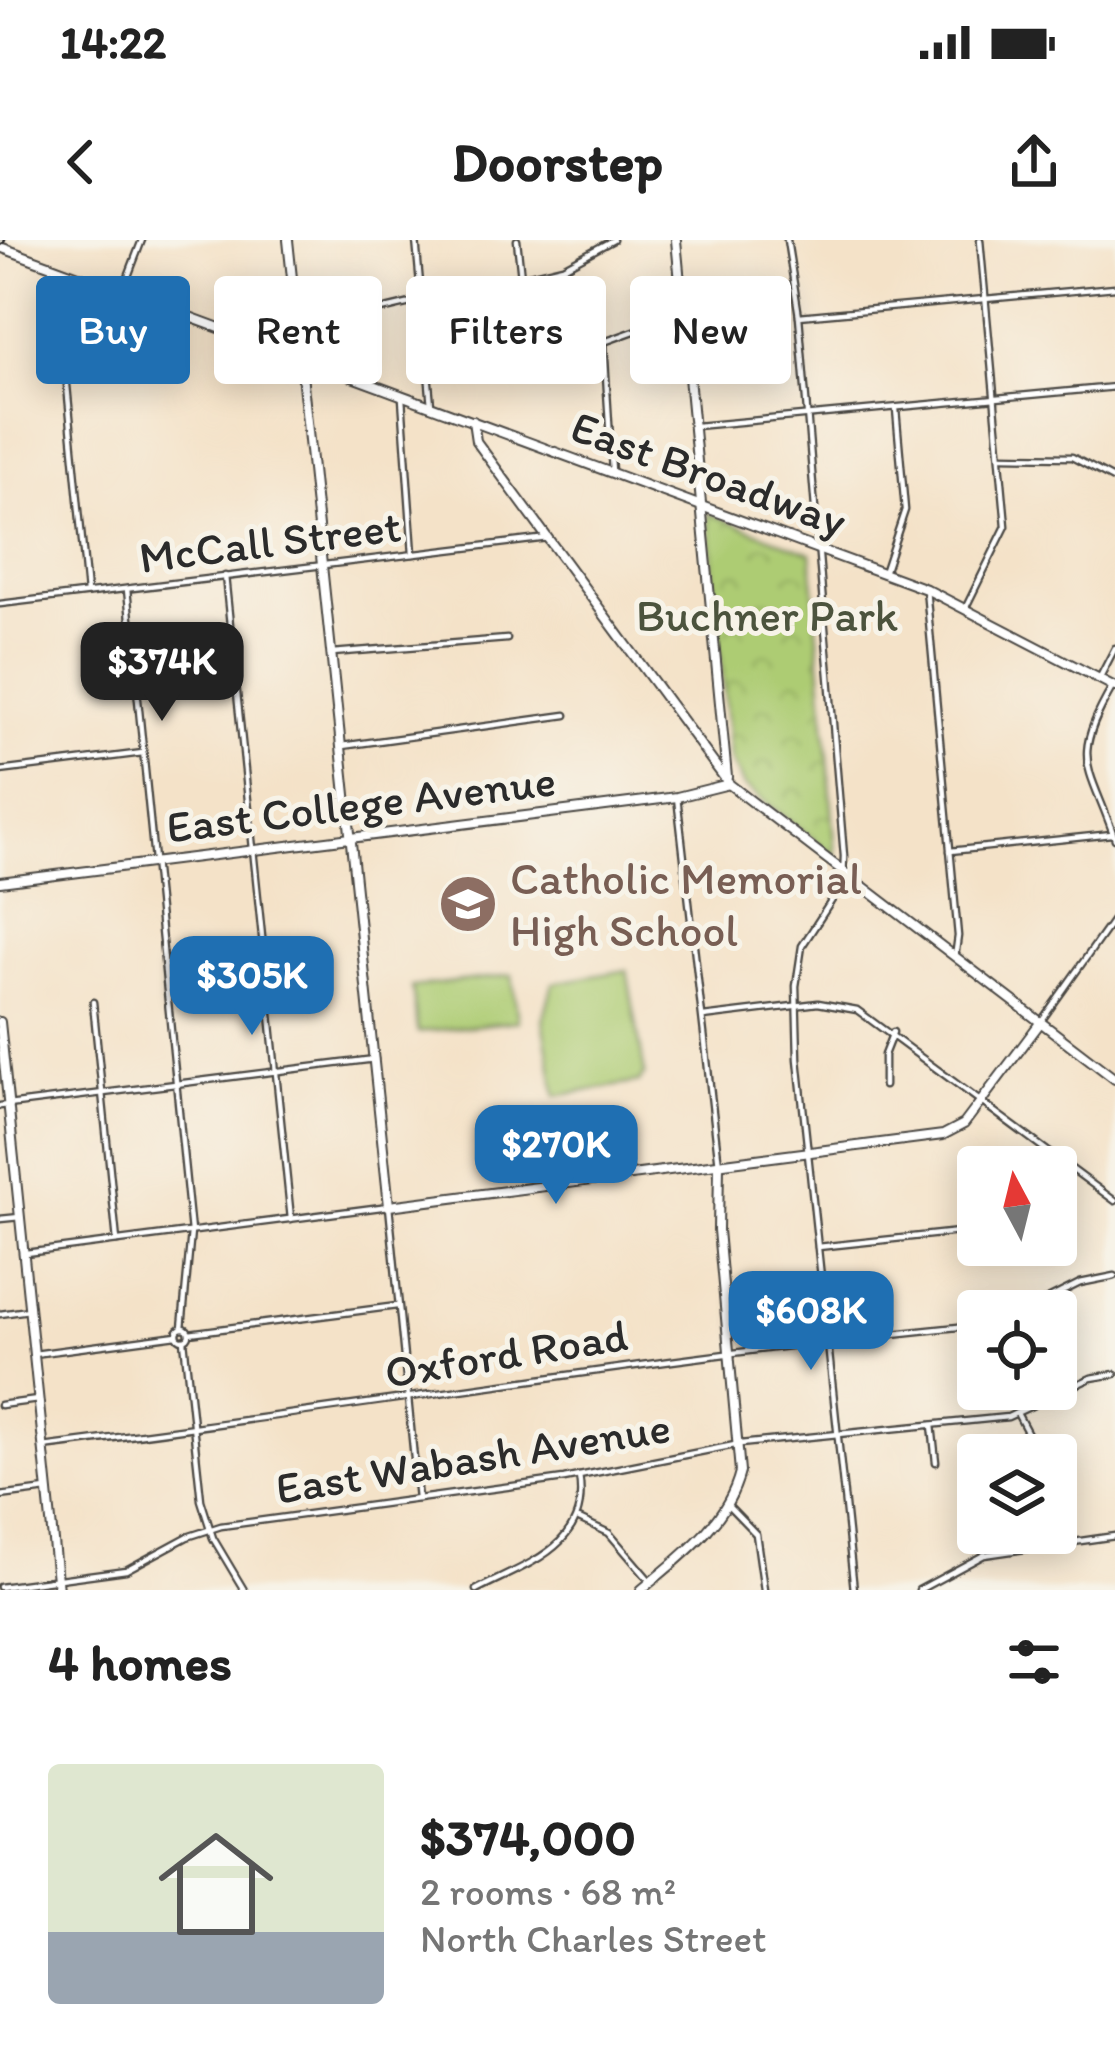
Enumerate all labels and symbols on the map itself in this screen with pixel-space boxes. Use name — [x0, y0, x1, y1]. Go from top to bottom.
street label: East Broadway — [564, 398, 854, 548]
street label: McCall Street — [136, 498, 404, 584]
park label: Buchner Park — [636, 588, 898, 642]
pin: $374K — [78, 622, 246, 724]
street label: East College Avenue — [163, 752, 559, 854]
place label: Catholic Memorial High School — [510, 851, 862, 957]
school or university icon: Catholic Memorial High School — [437, 873, 499, 935]
pin: $305K — [168, 936, 336, 1038]
pin: $270K — [472, 1105, 640, 1207]
north arrow — [957, 1146, 1077, 1266]
pin: $608K — [727, 1271, 895, 1373]
street label: Oxford Road — [381, 1307, 631, 1399]
street label: East Wabash Avenue — [272, 1399, 674, 1515]

